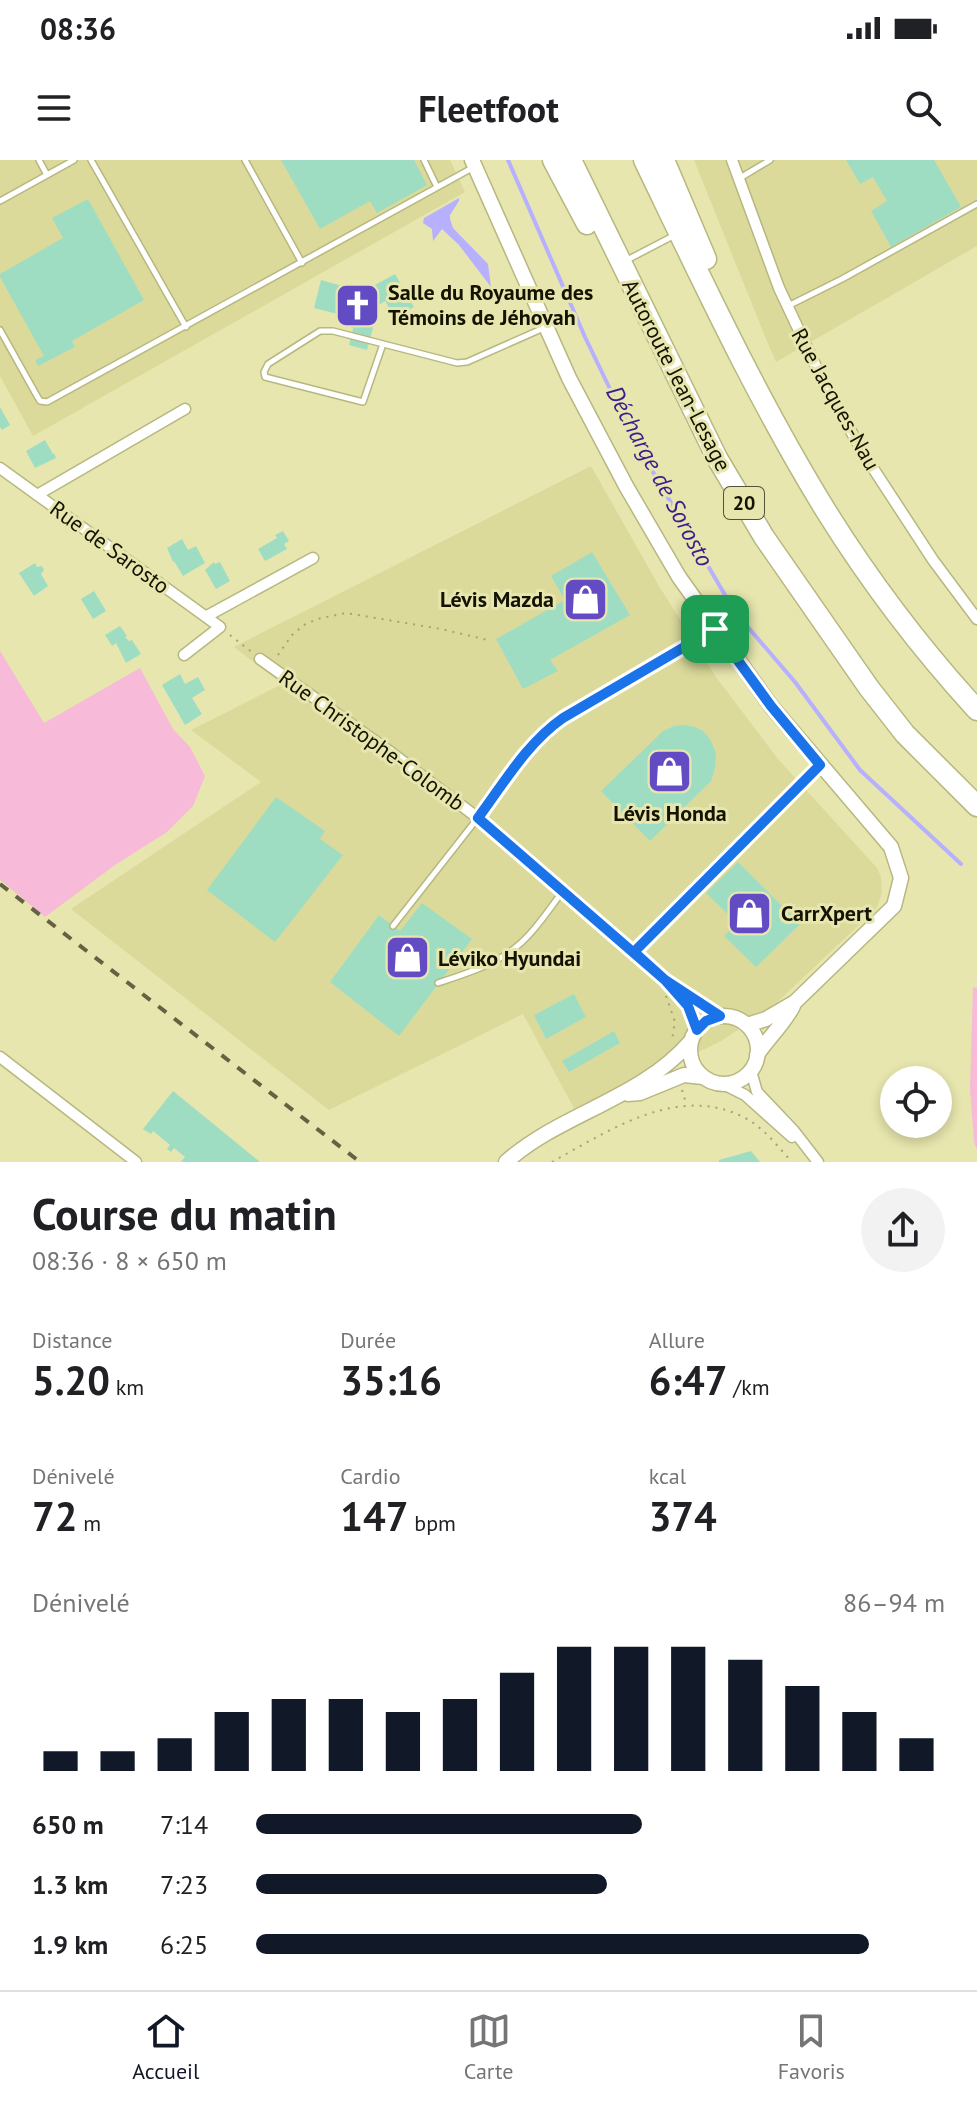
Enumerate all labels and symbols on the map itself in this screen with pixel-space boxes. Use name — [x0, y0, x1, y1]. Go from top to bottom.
street label: Autoroute Jean-Lesage — [616, 274, 738, 476]
place label: Salle du Royaume des Témoins de Jéhovah — [388, 278, 593, 331]
church icon: Salle du Royaume des Témoins de Jéhovah — [333, 281, 381, 329]
street label: Rue Jacques-Nau — [785, 323, 887, 475]
water label: Décharge de Sorosto — [599, 380, 721, 572]
road number: 20 — [724, 487, 764, 519]
street label: Rue de Sarosto — [45, 494, 175, 600]
shop icon: Lévis Mazda — [561, 575, 609, 623]
place label: Lévis Mazda — [440, 585, 554, 613]
pin — [681, 595, 749, 663]
street label: Rue Christophe-Colomb — [274, 663, 470, 817]
shop icon: Lévis Honda — [646, 748, 694, 796]
place label: Lévis Honda — [613, 799, 727, 827]
shop icon: CarrXpert — [726, 889, 774, 937]
place label: CarrXpert — [781, 899, 872, 927]
shop icon: Léviko Hyundai — [383, 934, 431, 982]
place label: Léviko Hyundai — [438, 944, 581, 972]

